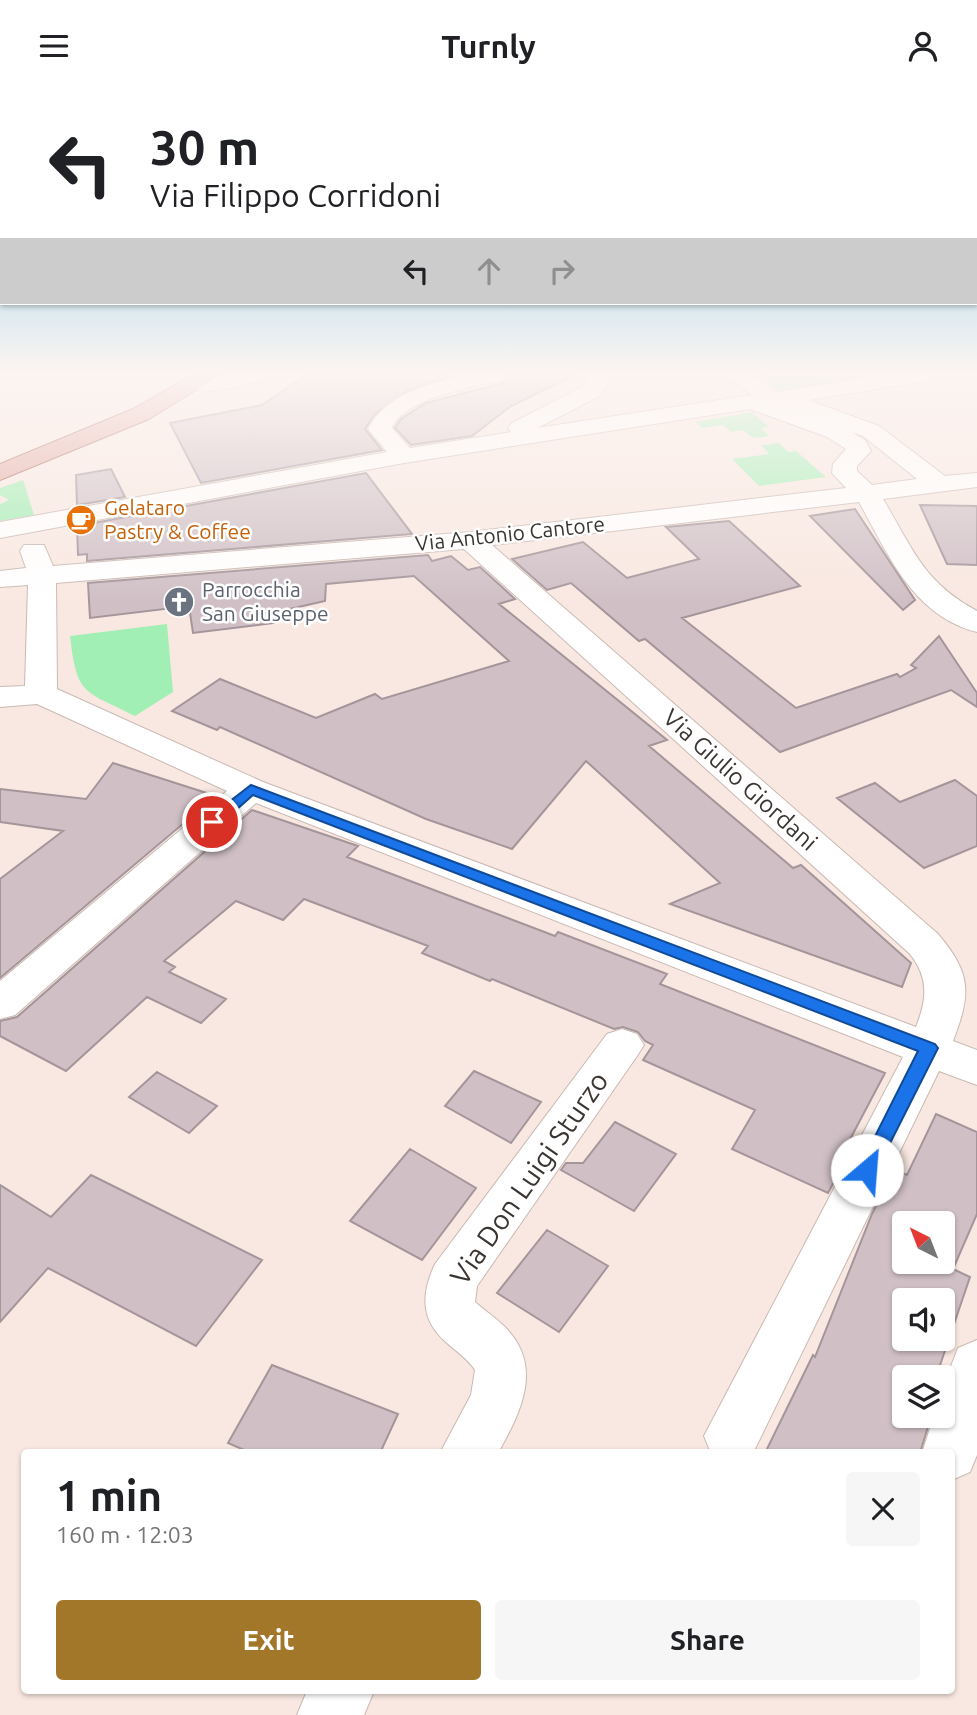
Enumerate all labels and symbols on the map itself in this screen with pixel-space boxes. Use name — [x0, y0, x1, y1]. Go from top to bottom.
place label: Gelataro Pastry & Coffee — [104, 495, 251, 543]
cafe icon: Gelataro Pastry & Coffee — [64, 503, 98, 537]
street label: Via Antonio Cantore — [414, 511, 606, 555]
place label: Parrocchia San Giuseppe — [202, 577, 329, 625]
church icon: Parrocchia San Giuseppe — [162, 585, 196, 619]
street label: Via Giulio Giordani — [658, 704, 823, 856]
pin — [182, 792, 242, 852]
street label: Via Don Luigi Sturzo — [443, 1065, 614, 1290]
position arrow — [830, 1133, 904, 1207]
north arrow — [892, 1211, 956, 1274]

